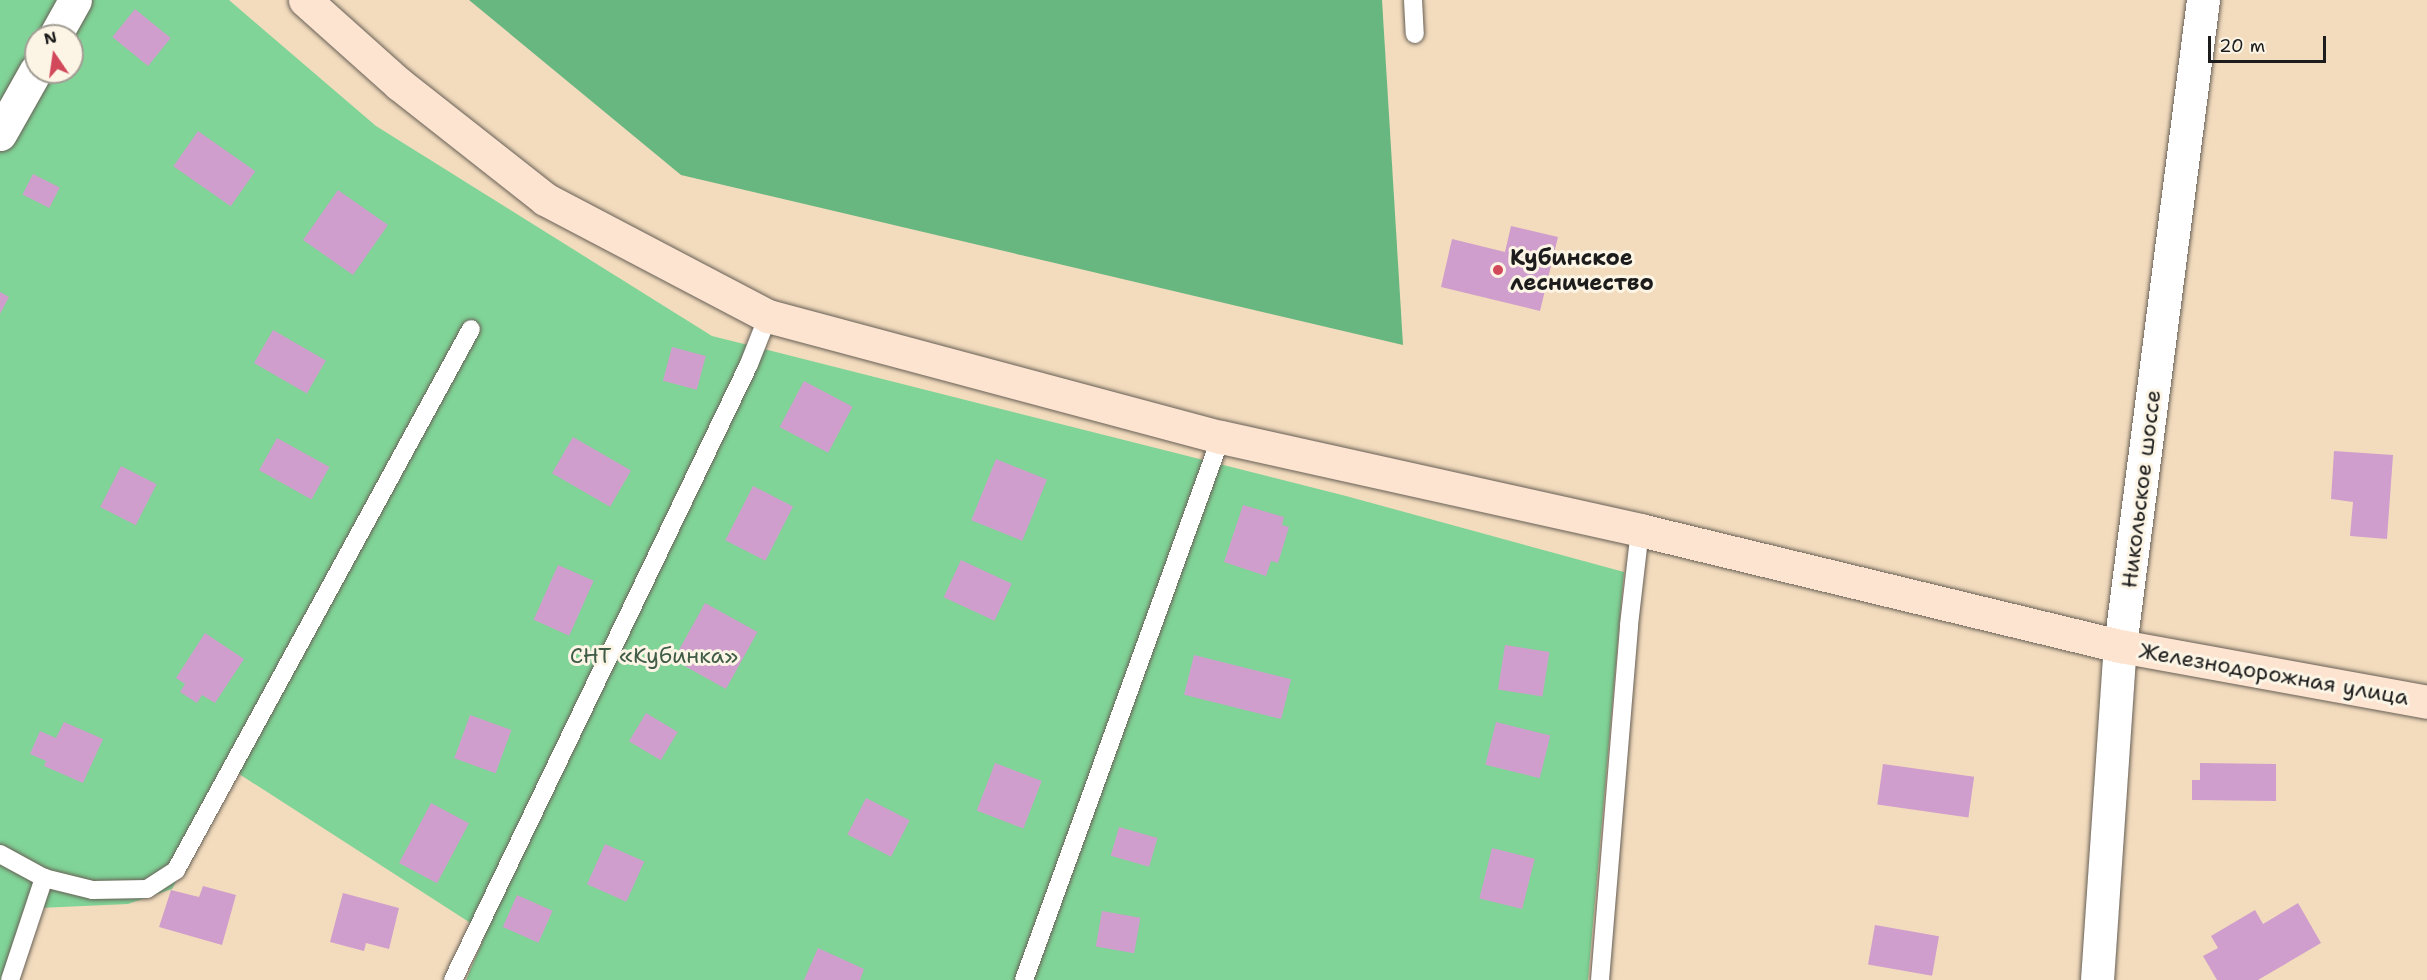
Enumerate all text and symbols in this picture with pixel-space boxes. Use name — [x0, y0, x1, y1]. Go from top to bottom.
north arrow — [24, 24, 84, 84]
scale bar — [2211, 24, 2330, 62]
text: N — [42, 26, 59, 50]
text: 20 m — [2219, 34, 2265, 58]
place label: Кубинское лесничество — [1510, 244, 1654, 296]
marker: Кубинское лесничество — [1491, 263, 1505, 277]
street label: Никольское шоссе — [2116, 388, 2166, 590]
street label: Железнодорожная улица — [2137, 637, 2411, 711]
park label: СНТ «Кубинка» — [570, 643, 738, 669]

